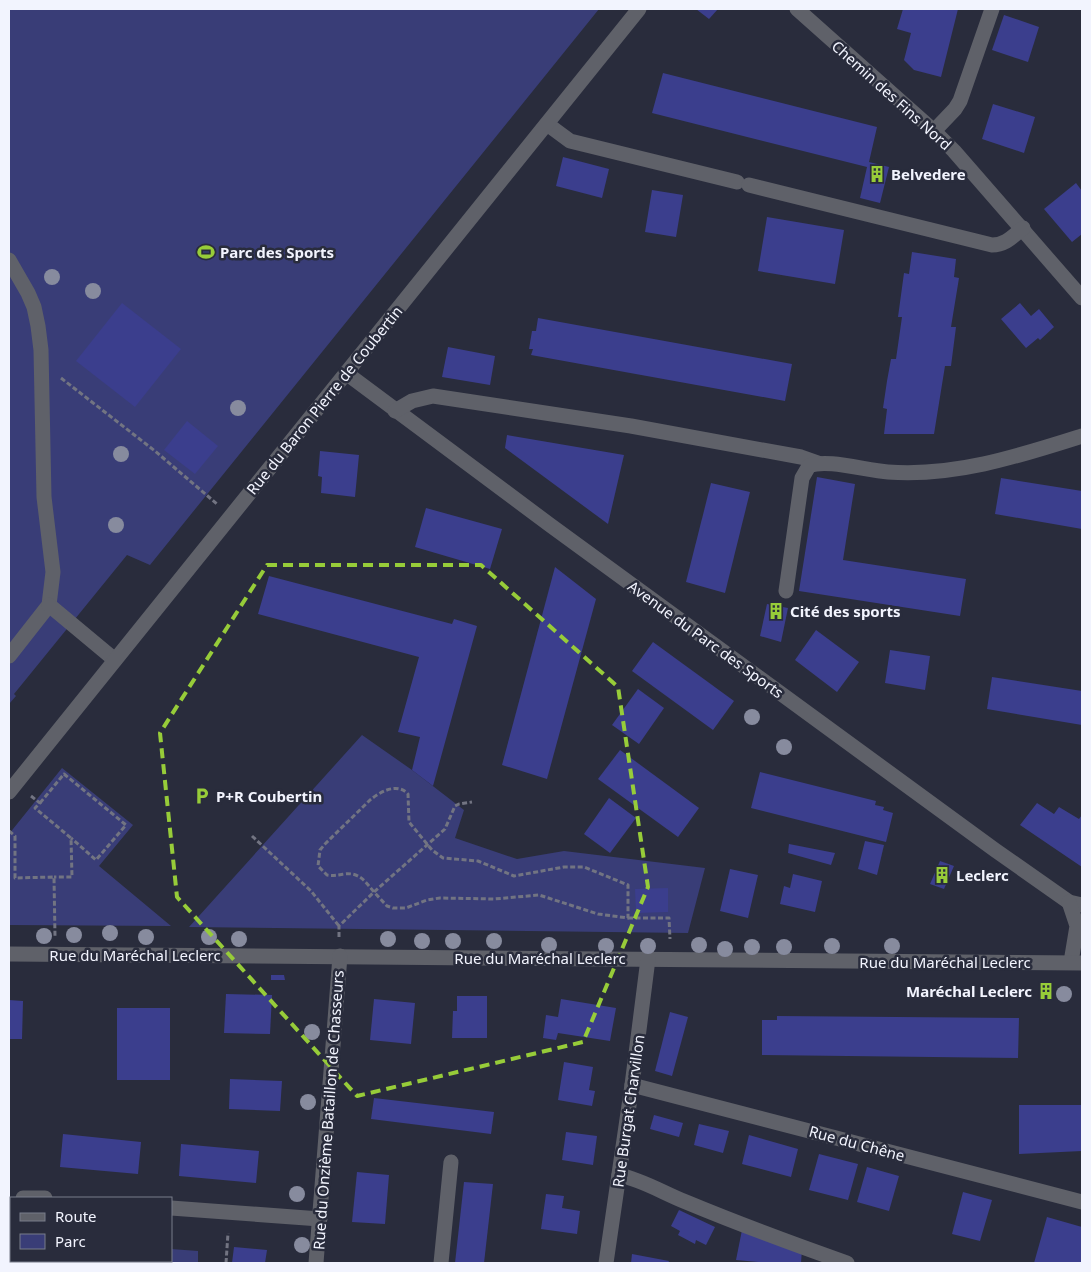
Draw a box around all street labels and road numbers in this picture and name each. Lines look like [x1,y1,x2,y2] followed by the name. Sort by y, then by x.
[828,36,956,154] street label: Chemin des Fins Nord
[242,301,406,499] street label: Rue du Baron Pierre de Coubertin
[624,576,788,702] street label: Avenue du Parc des Sports
[49,945,221,965] street label: Rue du Maréchal Leclerc
[454,948,626,968] street label: Rue du Maréchal Leclerc
[859,952,1031,972] street label: Rue du Maréchal Leclerc
[308,970,348,1250] street label: Rue du Onzième Bataillon de Chasseurs
[607,1033,649,1189] street label: Rue Burgat Charvillon
[807,1121,907,1165] street label: Rue du Chêne

